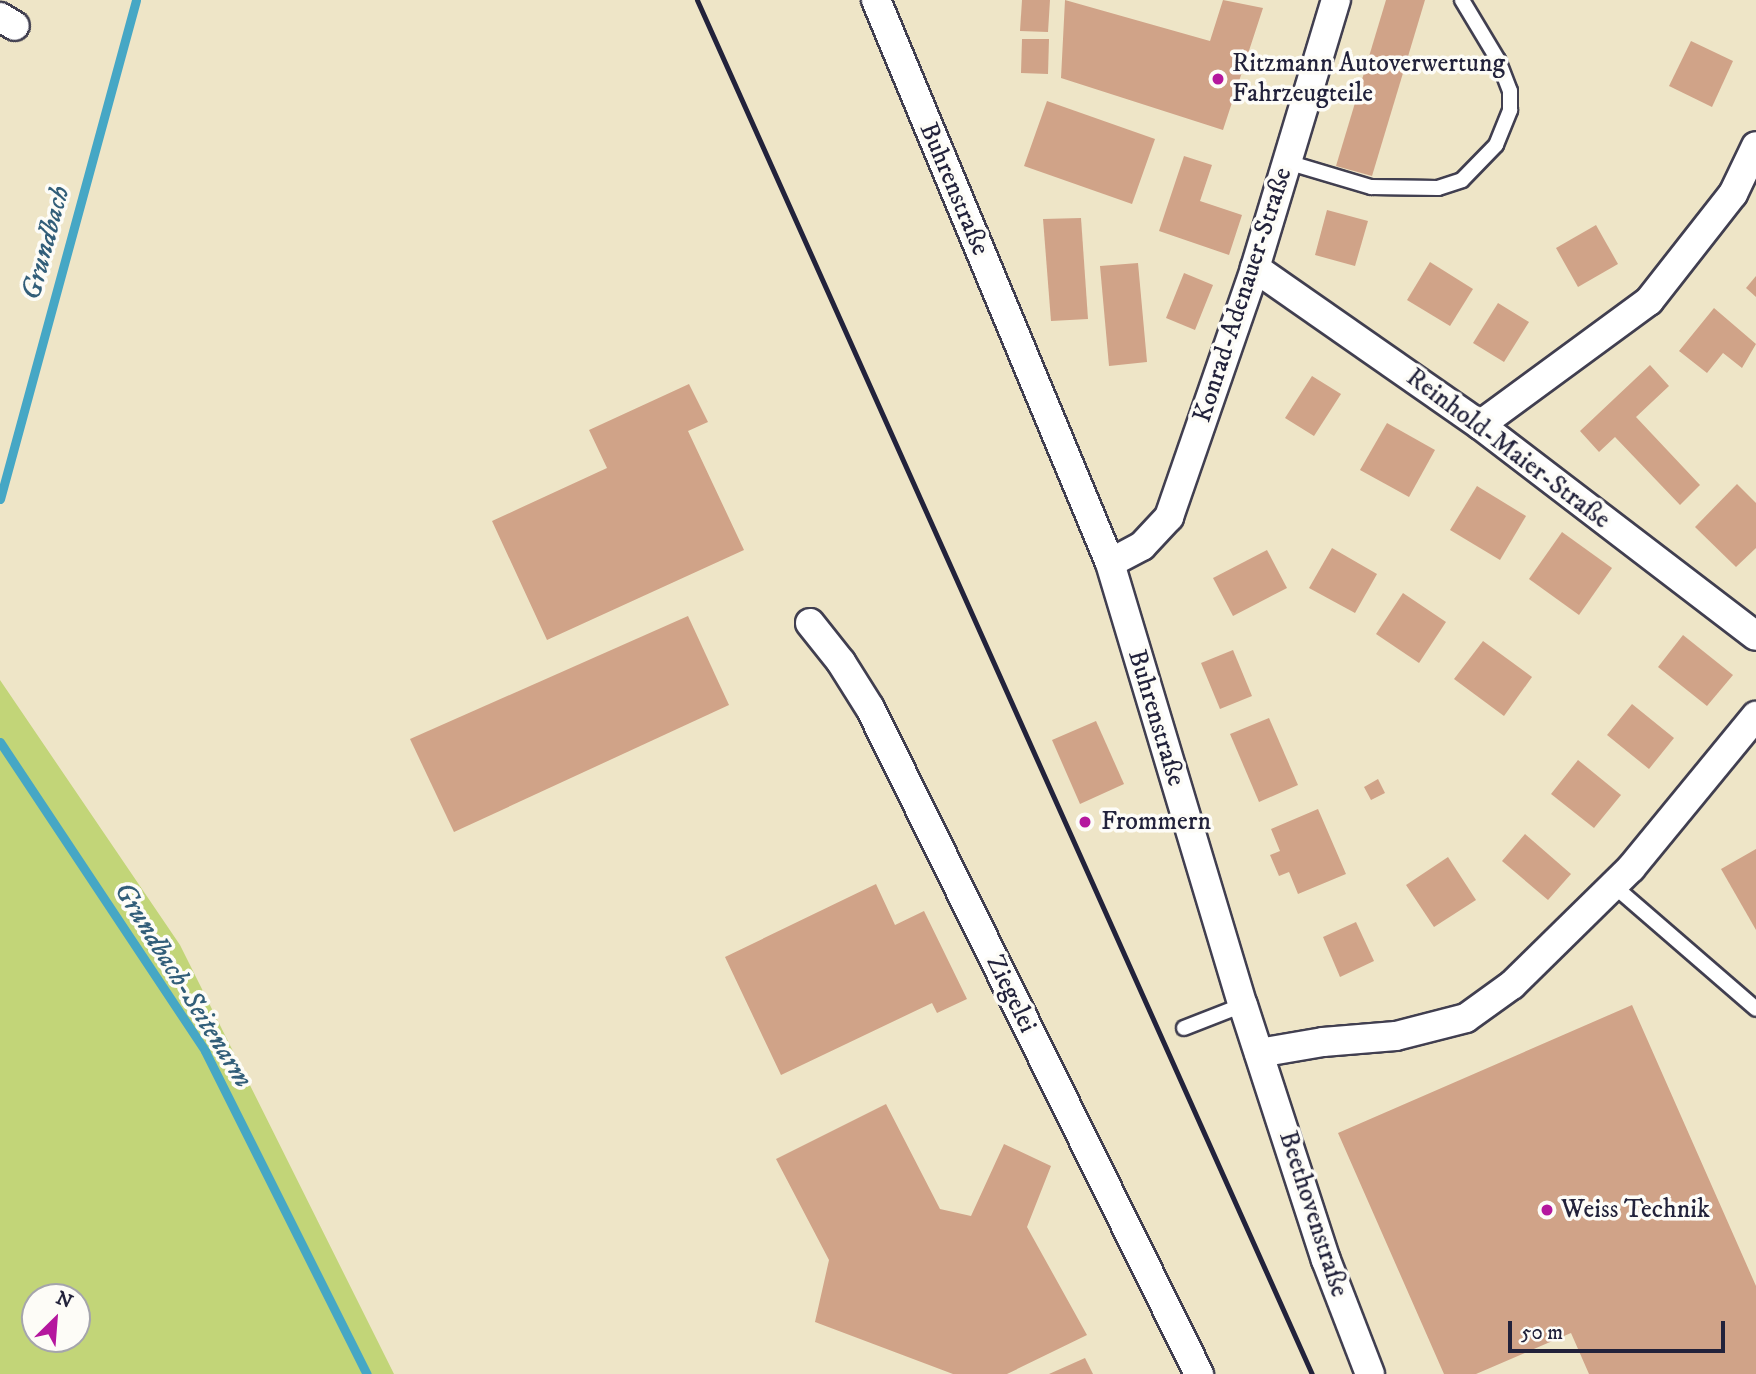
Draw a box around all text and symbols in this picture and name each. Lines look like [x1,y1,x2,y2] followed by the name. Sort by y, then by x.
[1232,48,1505,110] place label: Ritzmann Autoverwertung Fahrzeugteile
[1210,71,1226,87] marker: Ritzmann Autoverwertung Fahrzeugteile
[912,118,996,260] street label: Buhrenstraße
[1187,164,1299,426] street label: Konrad-Adenauer-Straße
[15,182,77,304] water label: Grundbach
[1400,362,1616,536] street label: Reinhold-Maier-Straße
[1120,646,1192,790] street label: Buhrenstraße
[1101,806,1211,838] place label: Frommern
[1075,812,1095,832] marker: Frommern
[106,876,260,1094] water label: Grundbach-Seitenarm
[979,950,1043,1038] street label: Ziegelei
[1272,1127,1354,1301] street label: Beethovenstraße
[1561,1194,1710,1226] place label: Weiss Technik
[1539,1202,1555,1218] marker: Weiss Technik
[21,1283,91,1353] north arrow
[52,1287,76,1314] text: N
[1511,1308,1728,1352] scale bar
[1521,1320,1563,1346] text: 50 m

